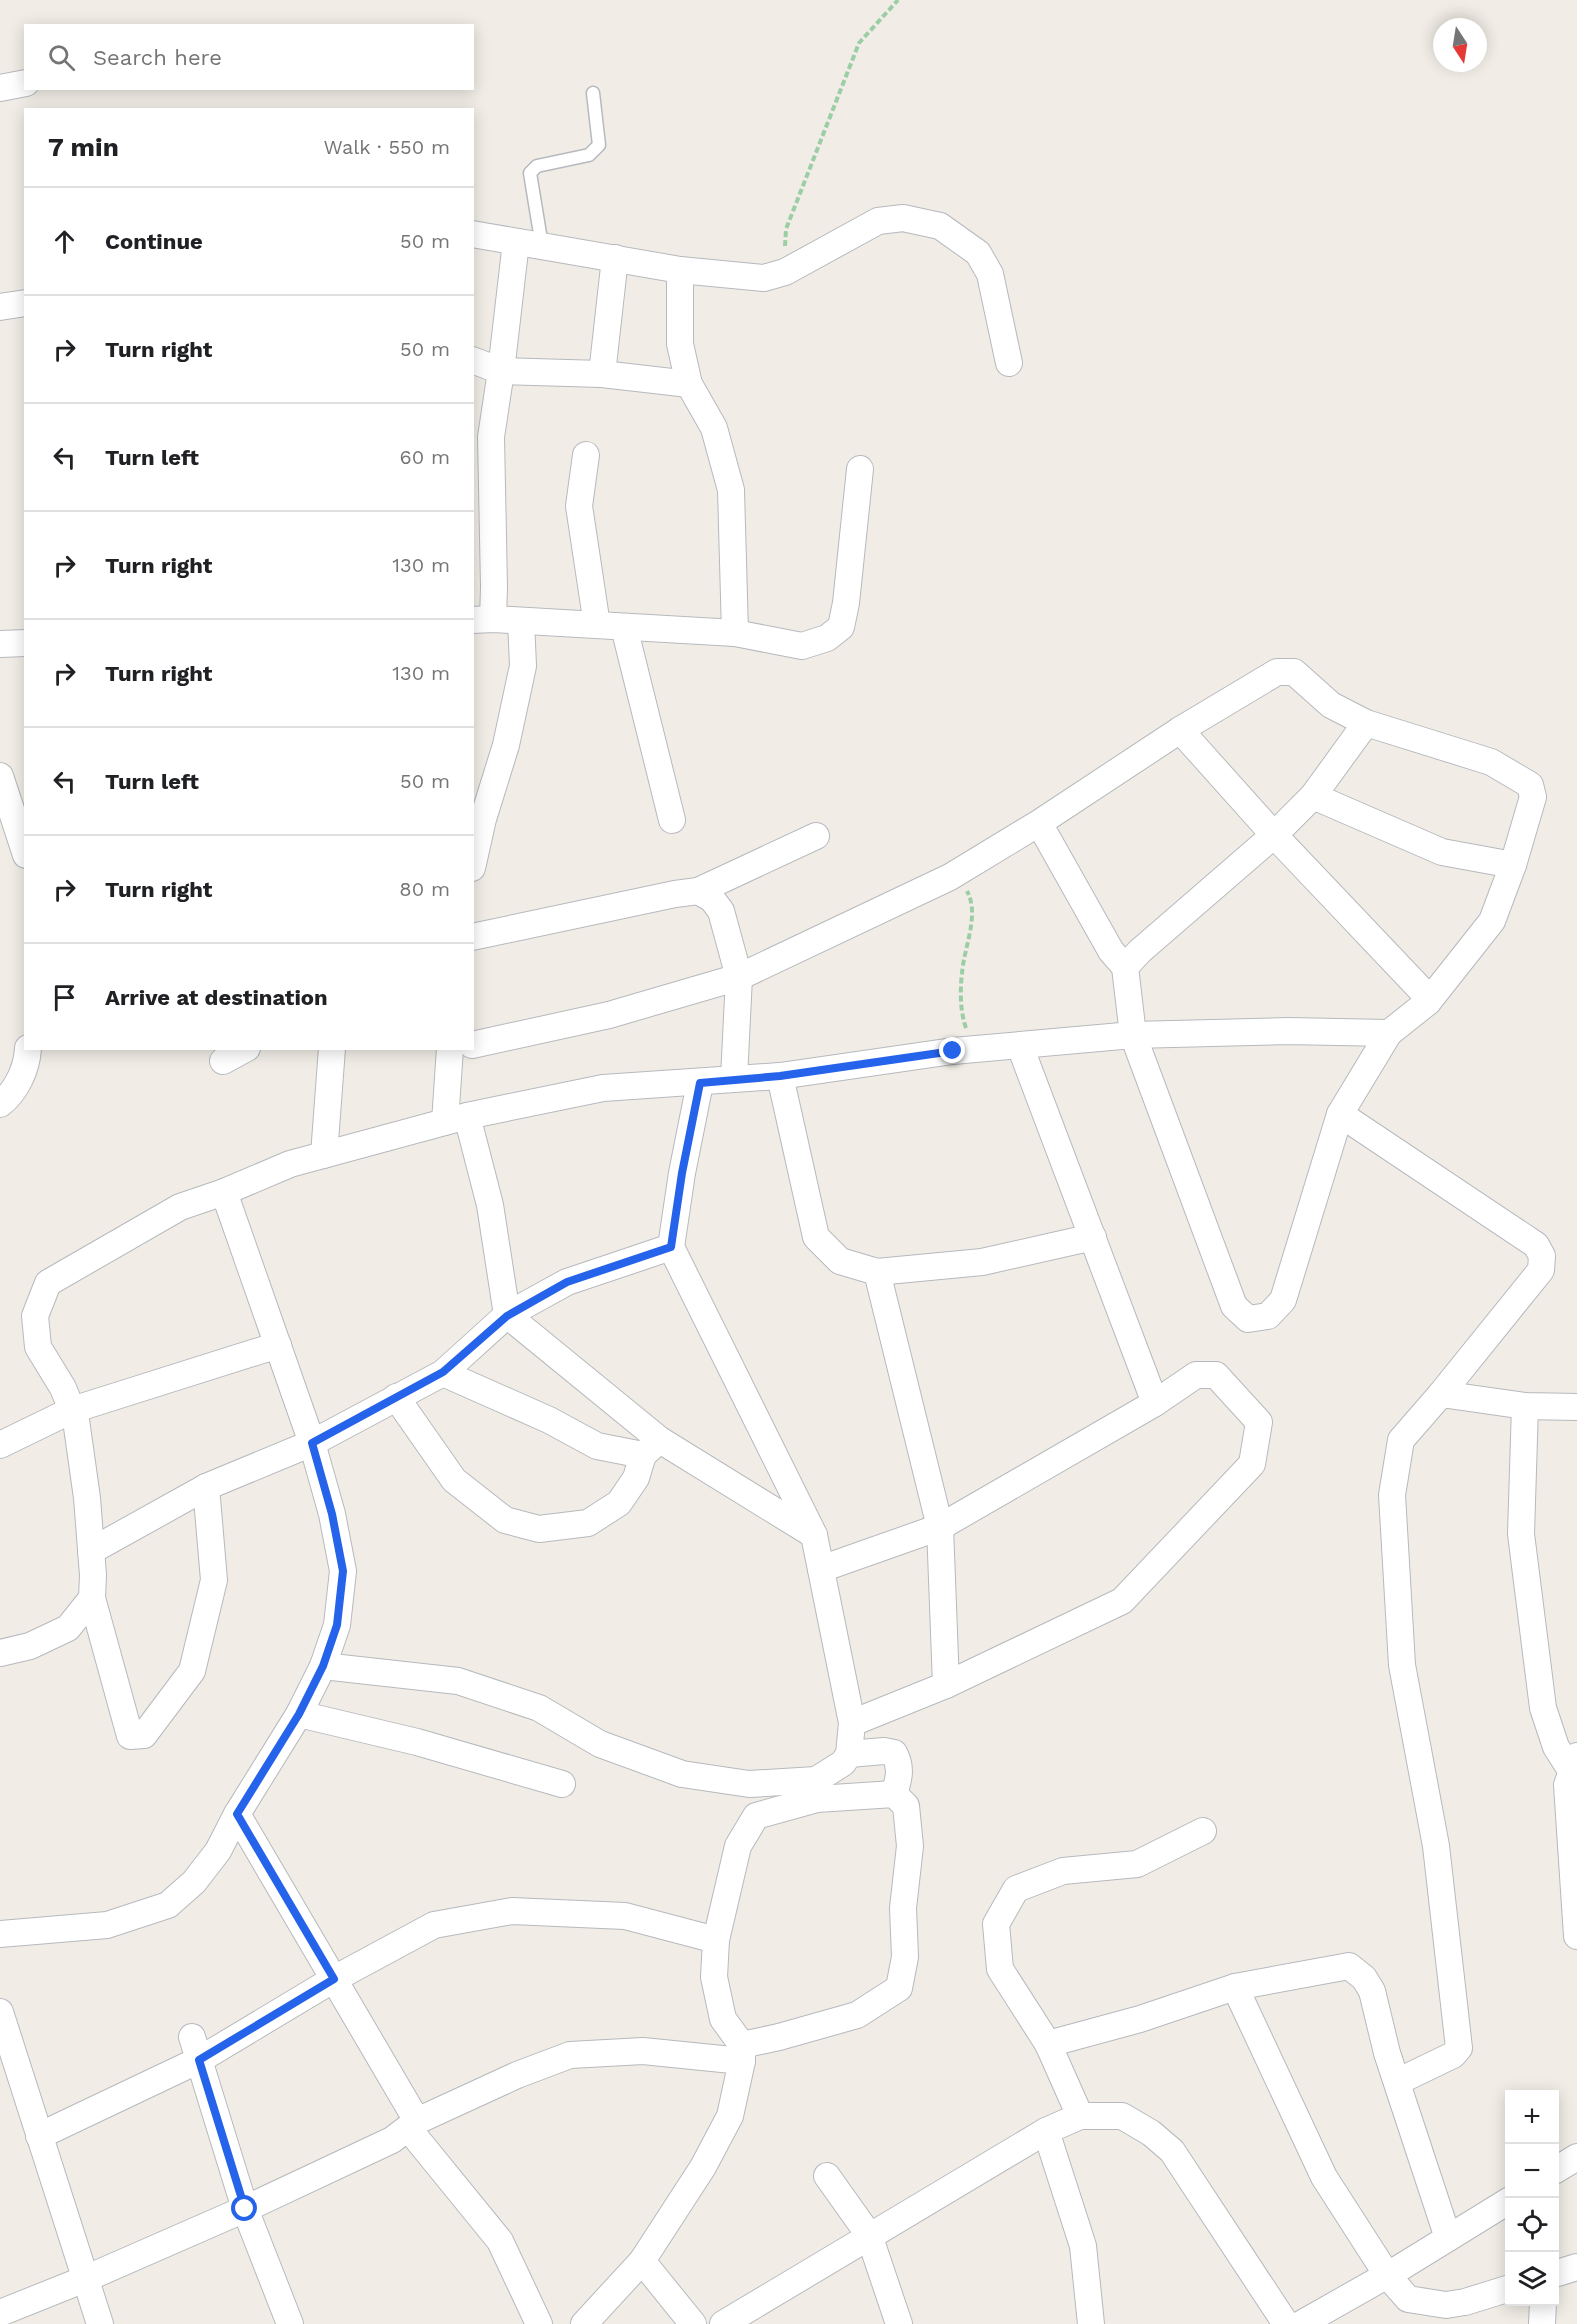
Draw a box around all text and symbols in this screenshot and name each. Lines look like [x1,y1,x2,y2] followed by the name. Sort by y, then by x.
[1433,18,1487,72] north arrow
[24,24,474,90] search box
[45,41,78,74] icon: search
[93,45,222,70] text: Search here
[48,132,119,162] text: 7 min
[323,135,450,159] text: Walk · 550 m
[48,225,81,258] icon: ahead
[105,229,203,254] text: Continue
[400,229,450,253] text: 50 m
[48,333,81,366] icon: right
[105,337,212,362] text: Turn right
[400,337,450,361] text: 50 m
[48,441,81,474] icon: left
[105,445,199,470] text: Turn left
[400,445,450,469] text: 60 m
[48,549,81,582] icon: right
[105,553,212,578] text: Turn right
[392,553,450,577] text: 130 m
[48,657,81,690] icon: right
[105,661,212,686] text: Turn right
[392,661,450,685] text: 130 m
[48,765,81,798] icon: left
[105,769,199,794] text: Turn left
[400,769,450,793] text: 50 m
[48,873,81,906] icon: right
[105,877,212,902] text: Turn right
[399,877,450,901] text: 80 m
[48,981,81,1014] icon: arrive
[105,985,328,1010] text: Arrive at destination
[939,1037,965,1063] route end
[1505,2090,1559,2306] map controls
[1505,2090,1559,2144] button: +
[1505,2144,1559,2198] button: −
[231,2195,257,2221] route start
[1505,2198,1559,2252] button: locate
[1505,2252,1559,2306] button: layers

